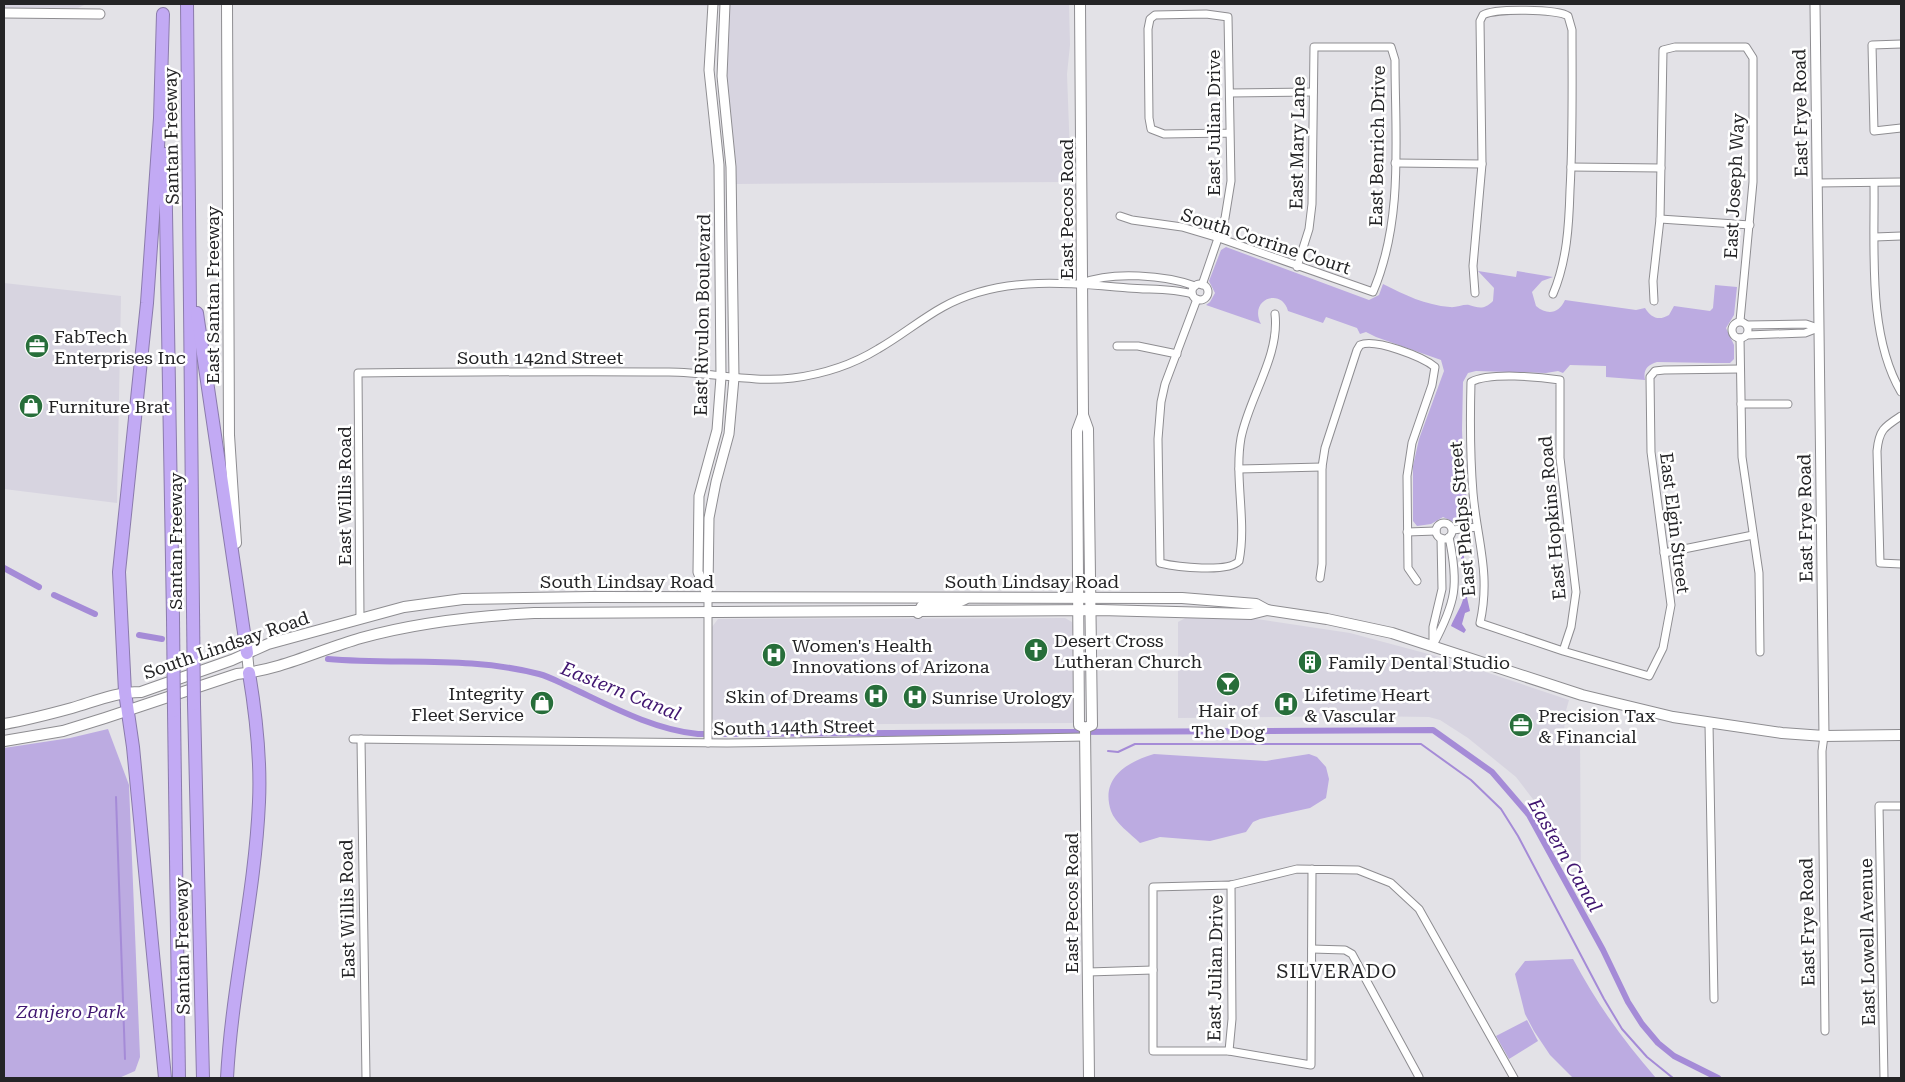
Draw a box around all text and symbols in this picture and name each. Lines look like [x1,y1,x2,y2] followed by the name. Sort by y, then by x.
[1788,48,1812,177] street label: East Frye Road
[1203,50,1224,196] street label: East Julian Drive
[1365,65,1389,227] street label: East Benrich Drive
[159,67,183,205] street label: Santan Freeway
[1285,76,1309,210] street label: East Mary Lane
[1720,112,1748,259] street label: East Joseph Way
[1056,138,1077,279] street label: East Pecos Road
[1179,204,1354,278] street label: South Corrine Court
[202,205,223,384] street label: East Santan Freeway
[690,213,714,416] street label: East Rivulon Boulevard
[54,326,186,368] place label: FabTech Enterprises Inc
[24,333,50,359] office icon: FabTech Enterprises Inc
[457,347,623,368] street label: South 142nd Street
[18,393,44,419] shop icon: Furniture Brat
[48,396,170,417] place label: Furniture Brat
[334,426,355,566] street label: East Willis Road
[1534,434,1570,601] street label: East Hopkins Road
[1445,440,1479,598] street label: East Phelps Street
[1656,451,1694,595] street label: East Elgin Street
[1793,453,1817,582] street label: East Frye Road
[165,472,186,610] street label: Santan Freeway
[540,571,714,592] street label: South Lindsay Road
[945,571,1119,592] street label: South Lindsay Road
[140,607,312,683] street label: South Lindsay Road
[1054,630,1203,672] place label: Desert Cross Lutheran Church
[792,635,990,677] place label: Women's Health Innovations of Arizona
[1023,637,1049,663] church icon: Desert Cross Lutheran Church
[761,642,787,668] hospital icon: Women's Health Innovations of Arizona
[1297,649,1323,675] building icon: Family Dental Studio
[1328,652,1510,673] place label: Family Dental Studio
[557,656,685,726] water label: Eastern Canal
[1215,671,1241,697] bar icon: Hair of The Dog
[411,683,524,725] place label: Integrity Fleet Service
[863,683,889,709] hospital icon: Skin of Dreams
[902,684,928,710] hospital icon: Sunrise Urology
[1304,684,1430,726] place label: Lifetime Heart & Vascular
[725,686,858,707] place label: Skin of Dreams
[932,687,1072,708] place label: Sunrise Urology
[529,690,555,716] shop icon: Integrity Fleet Service
[1273,691,1299,717] hospital icon: Lifetime Heart & Vascular
[1191,700,1265,742] place label: Hair of The Dog
[1538,705,1656,747] place label: Precision Tax & Financial
[1508,712,1534,738] office icon: Precision Tax & Financial
[713,715,875,739] street label: South 144th Street
[1523,793,1607,916] water label: Eastern Canal
[1061,832,1082,973] street label: East Pecos Road
[335,839,359,979] street label: East Willis Road
[1795,857,1819,986] street label: East Frye Road
[1855,858,1879,1026] street label: East Lowell Avenue
[170,877,194,1015] street label: Santan Freeway
[1203,894,1227,1041] street label: East Julian Drive
[1277,960,1397,983] district label: SILVERADO
[16,1001,126,1022] park label: Zanjero Park

